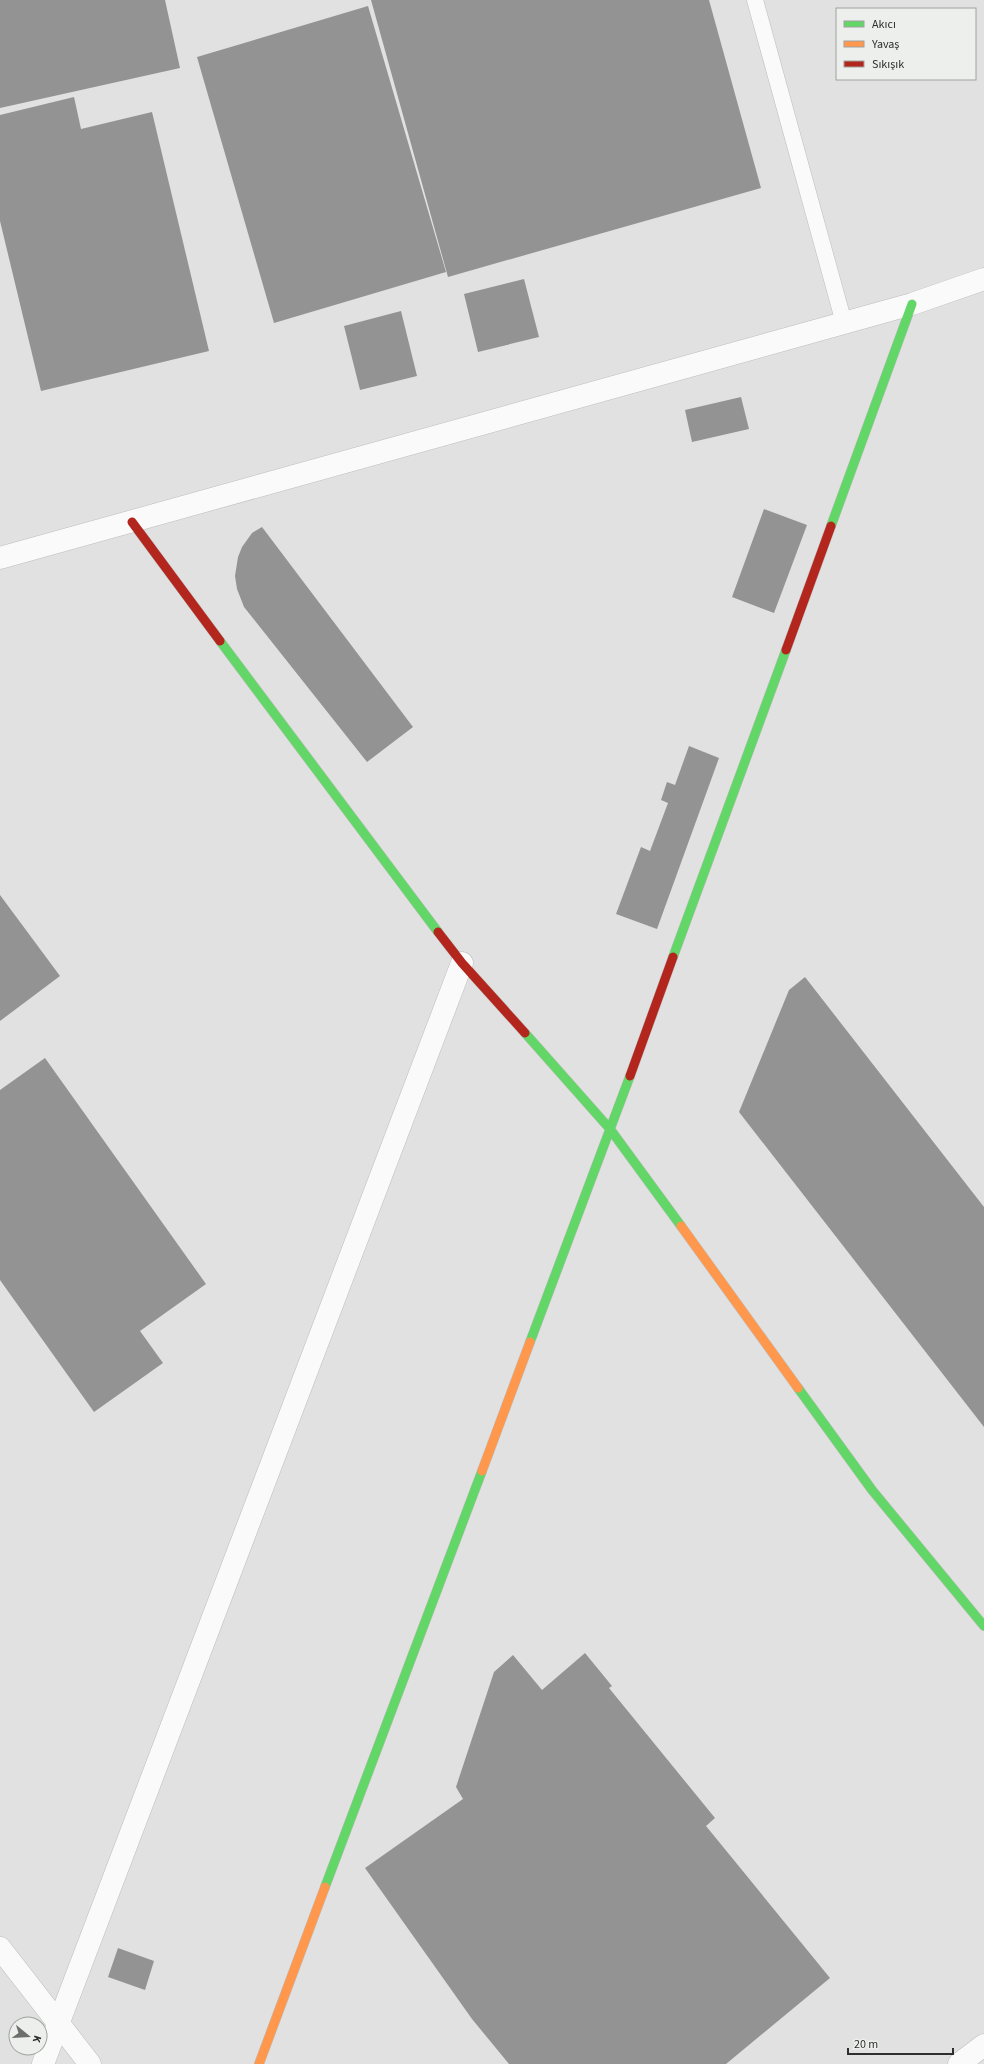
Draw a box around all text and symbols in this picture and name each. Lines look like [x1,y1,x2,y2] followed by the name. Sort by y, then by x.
[836,8,976,80] legend
[872,16,896,33] text: Akıcı
[871,36,899,53] text: Yavaş
[872,56,904,73] text: Sıkışık
[8,2016,48,2056] north arrow
[848,2030,953,2056] scale bar
[29,2033,45,2045] text: K
[854,2036,878,2053] text: 20 m

